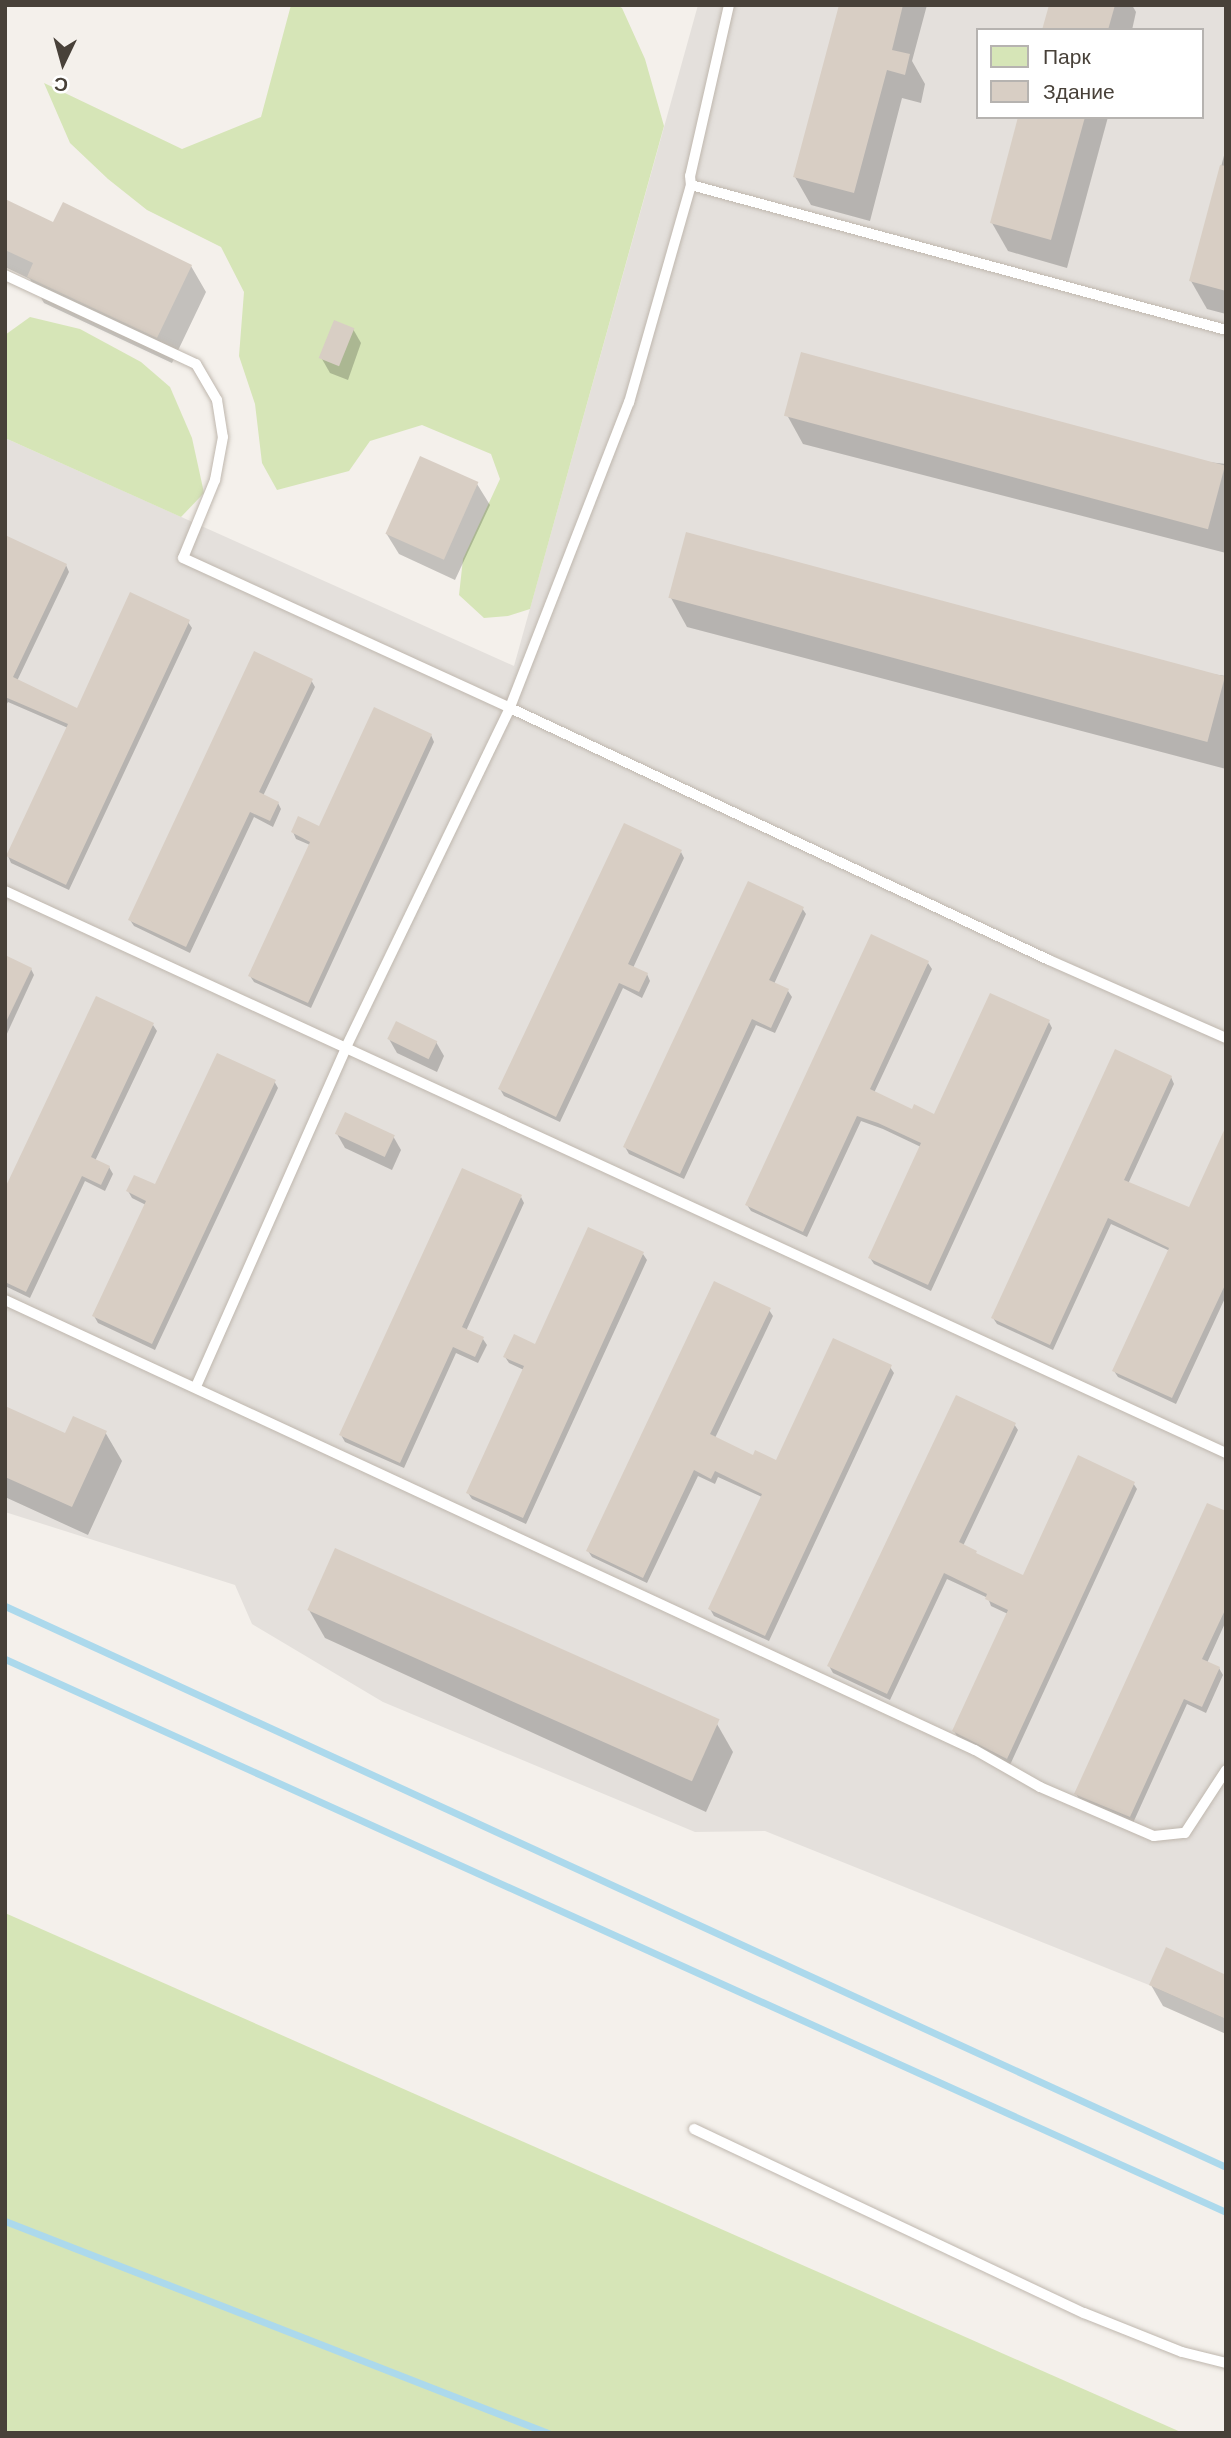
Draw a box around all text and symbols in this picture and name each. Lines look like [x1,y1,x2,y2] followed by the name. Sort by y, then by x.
[28,28,98,98] north arrow
[976,28,1203,119] legend
[1043,45,1091,68] text: Парк
[53,73,69,95] text: С
[1043,80,1115,103] text: Здание

